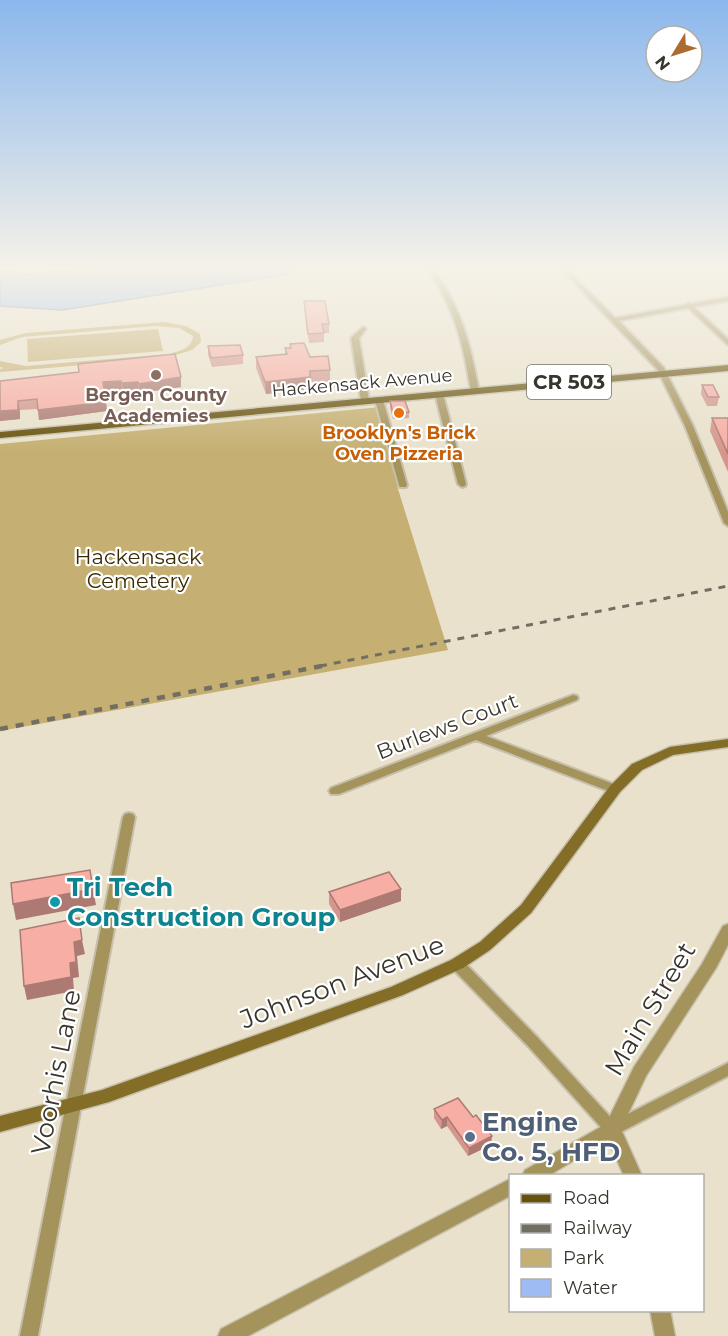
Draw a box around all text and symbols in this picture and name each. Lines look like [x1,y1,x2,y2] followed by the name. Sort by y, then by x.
[644,24,704,84] north arrow
[651,52,674,74] text: N
[271,364,453,402] street label: Hackensack Avenue
[527,365,611,399] road number: CR 503
[149,368,163,382] marker: Bergen County Academies
[85,384,227,427] place label: Bergen County Academies
[392,406,406,420] marker: Brooklyn's Brick Oven Pizzeria
[322,422,476,465] place label: Brooklyn's Brick Oven Pizzeria
[75,544,202,593] park label: Hackensack Cemetery
[373,688,521,764] street label: Burlews Court
[67,871,336,933] place label: Tri Tech Construction Group
[48,895,62,909] marker: Tri Tech Construction Group
[235,928,449,1036] street label: Johnson Avenue
[598,936,702,1082] street label: Main Street
[24,987,88,1157] street label: Voorhis Lane
[482,1106,620,1168] place label: Engine Co. 5, HFD
[463,1130,477,1144] marker: Engine Co. 5, HFD
[509,1174,704,1312] legend
[563,1187,610,1209] text: Road
[563,1217,632,1239] text: Railway
[563,1247,604,1269] text: Park
[563,1277,618,1299] text: Water

